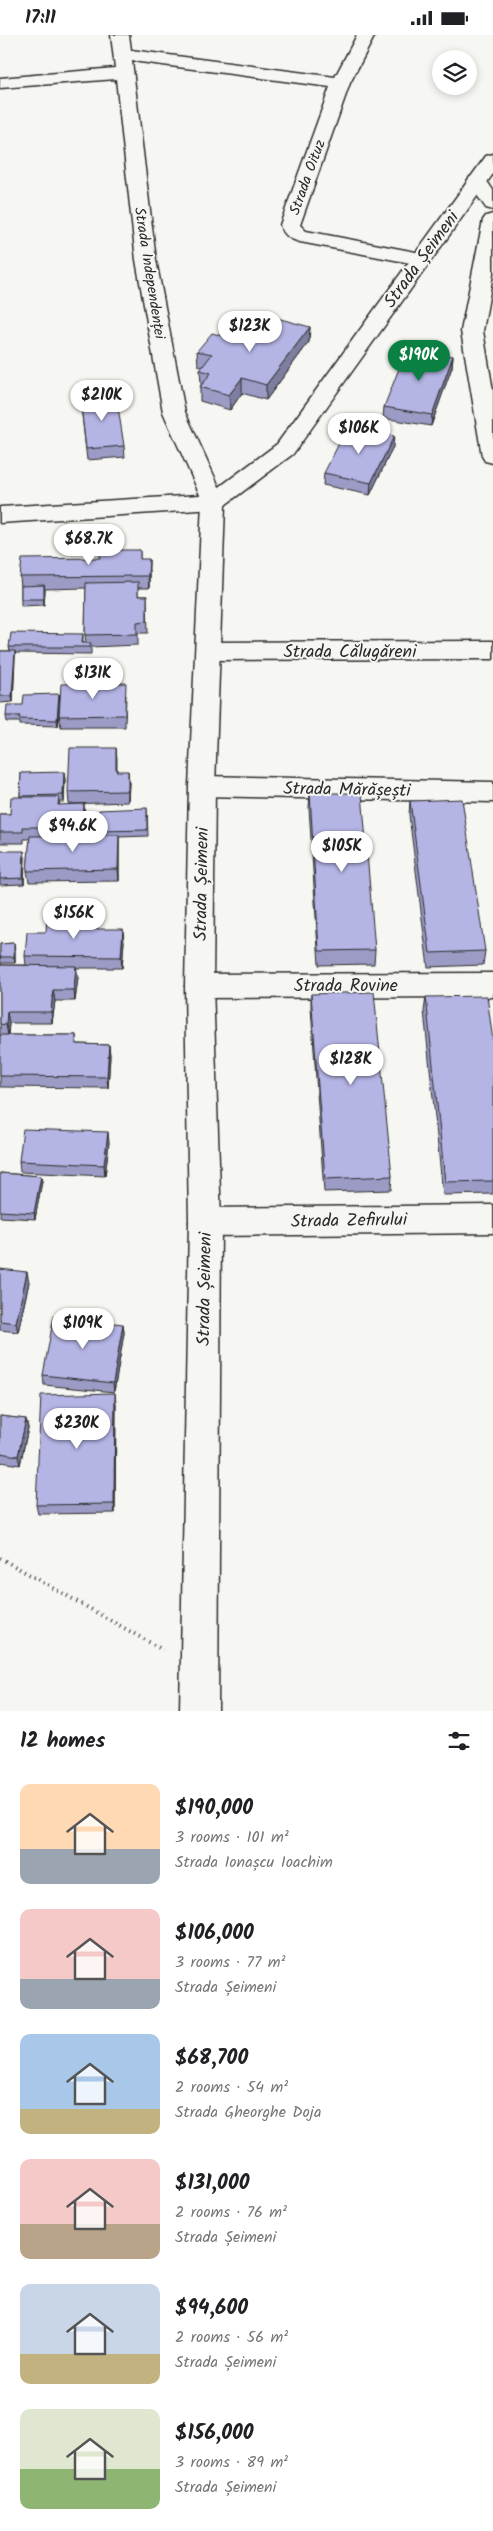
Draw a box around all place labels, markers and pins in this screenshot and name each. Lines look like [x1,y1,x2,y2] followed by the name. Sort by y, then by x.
[215,311,285,353] pin: $123K
[384,339,454,382] pin: $190K
[67,379,137,422] pin: $210K
[324,413,394,455] pin: $106K
[48,523,130,566] pin: $68.7K
[58,657,128,700] pin: $131K
[32,811,114,853] pin: $94.6K
[307,831,377,873] pin: $105K
[39,897,109,940] pin: $156K
[316,1043,386,1086] pin: $128K
[48,1307,118,1350] pin: $109K
[42,1407,112,1450] pin: $230K

